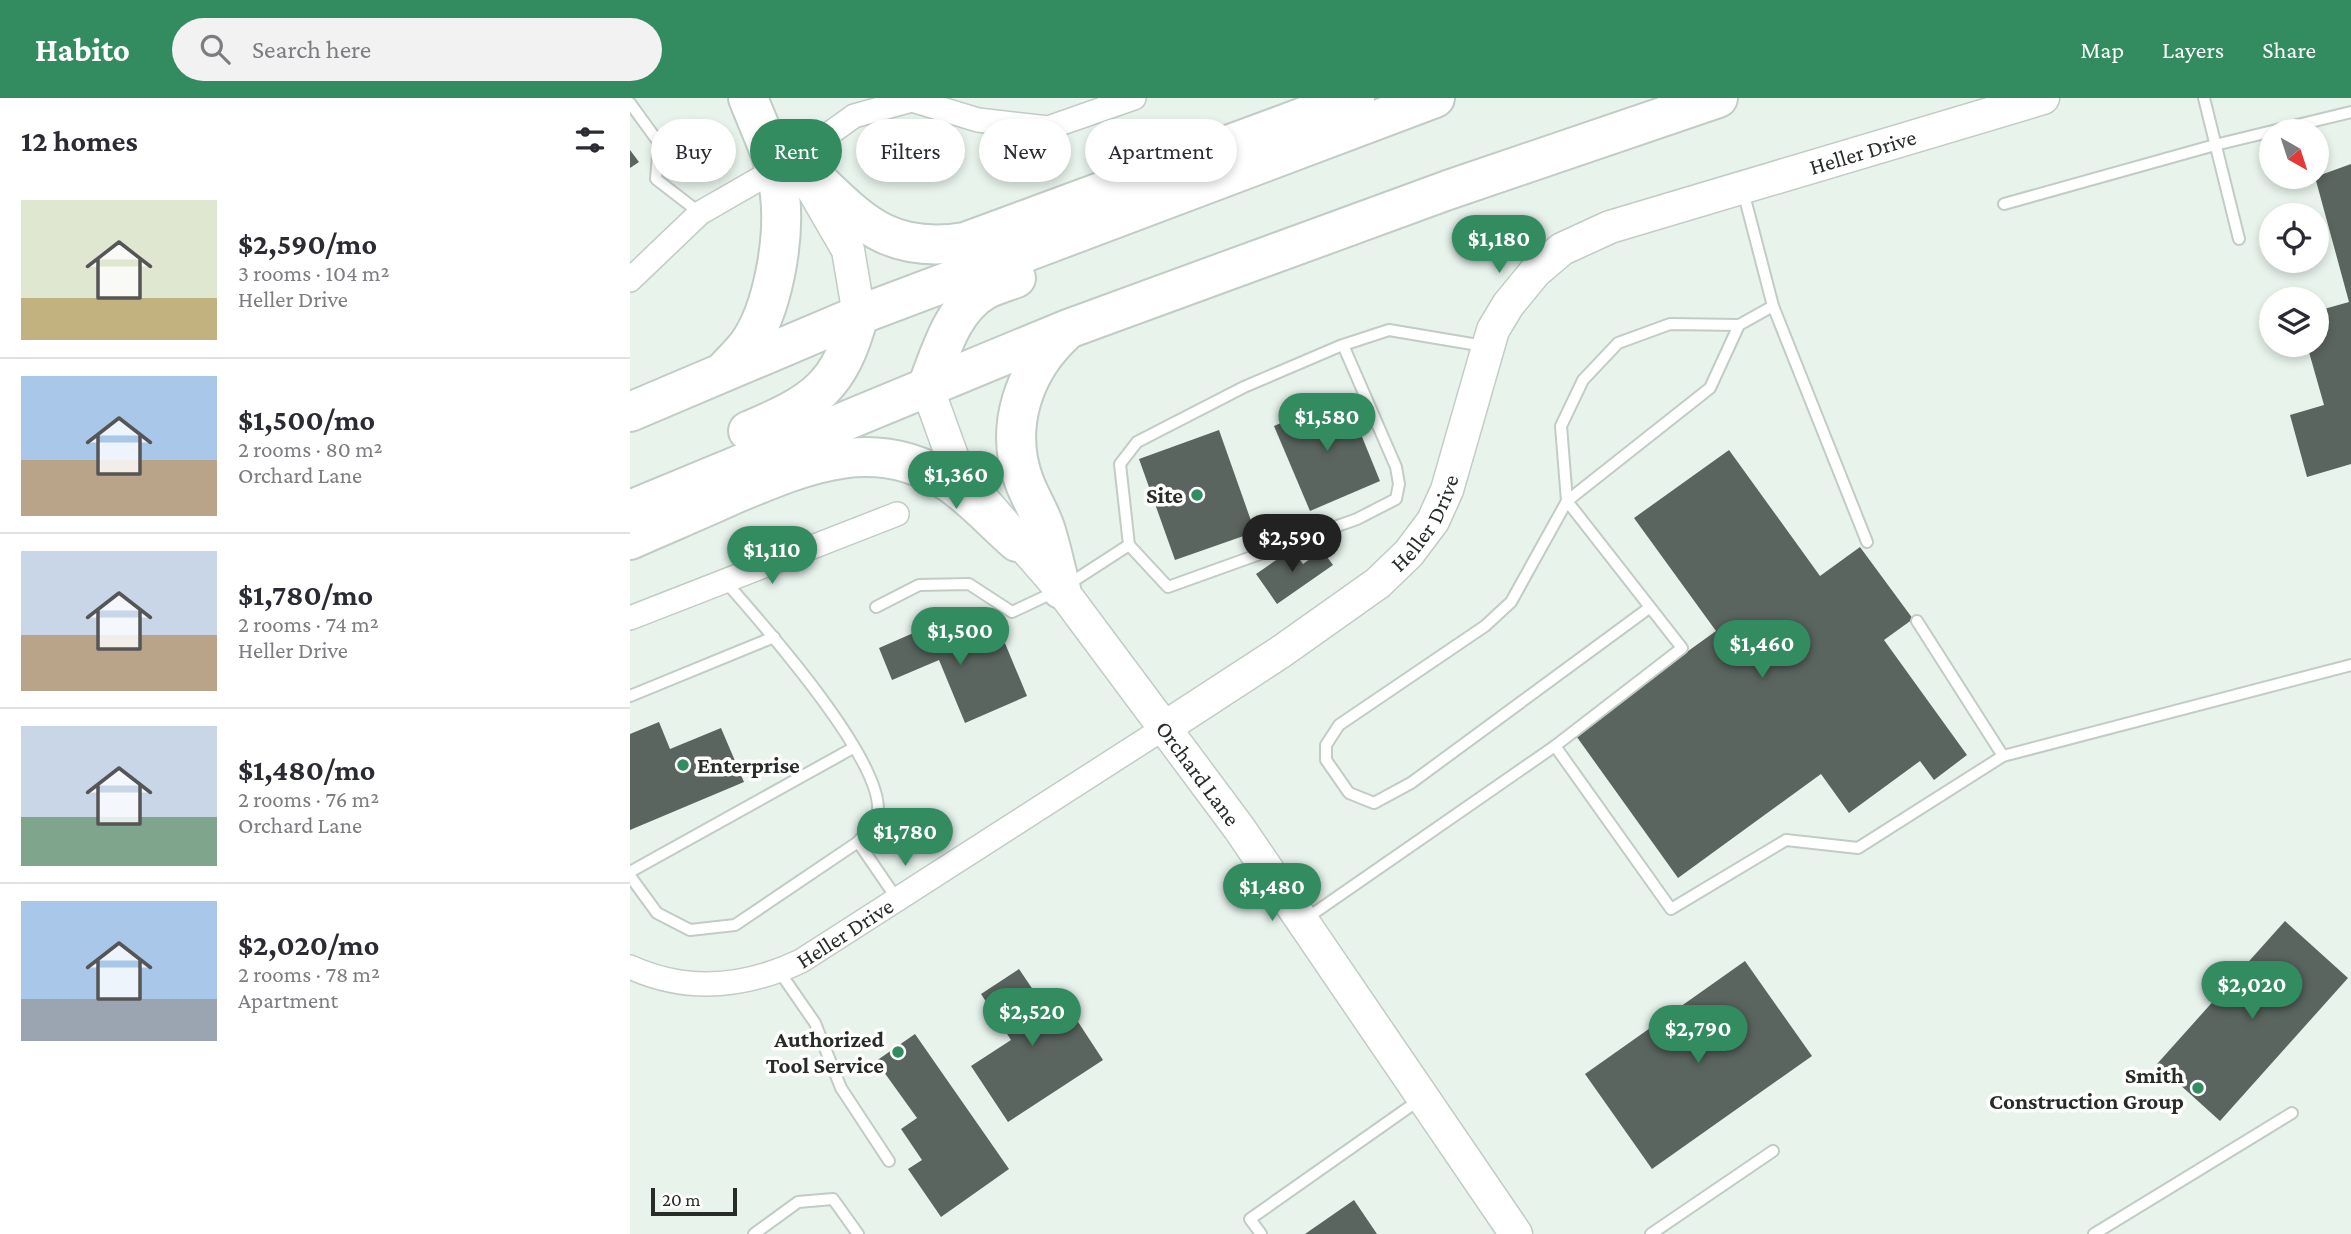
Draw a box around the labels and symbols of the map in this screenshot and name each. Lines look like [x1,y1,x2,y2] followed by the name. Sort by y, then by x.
[2259,119,2329,189] north arrow
[1806,124,1919,180] street label: Heller Drive
[1442,216,1556,275] pin: $1,180
[1270,394,1384,453] pin: $1,580
[899,452,1013,511] pin: $1,360
[1385,472,1464,577] street label: Heller Drive
[1146,482,1183,508] place label: Site
[1189,487,1205,503] marker: Site
[1235,514,1349,574] pin: $2,590
[715,526,829,586] pin: $1,110
[903,608,1017,667] pin: $1,500
[1705,620,1819,680] pin: $1,460
[1151,716,1246,831] street label: Orchard Lane
[697,752,800,778] place label: Enterprise
[675,757,691,773] marker: Enterprise
[848,808,962,868] pin: $1,780
[1215,864,1329,923] pin: $1,480
[791,892,898,974] street label: Heller Drive
[2195,962,2309,1021] pin: $2,020
[975,988,1089,1048] pin: $2,520
[1641,1006,1755,1065] pin: $2,790
[766,1026,884,1078] place label: Authorized Tool Service
[890,1044,906,1060] marker: Authorized Tool Service
[1989,1062,2184,1114] place label: Smith Construction Group
[2190,1080,2206,1096] marker: Smith Construction Group
[651,1185,737,1217] scale bar

